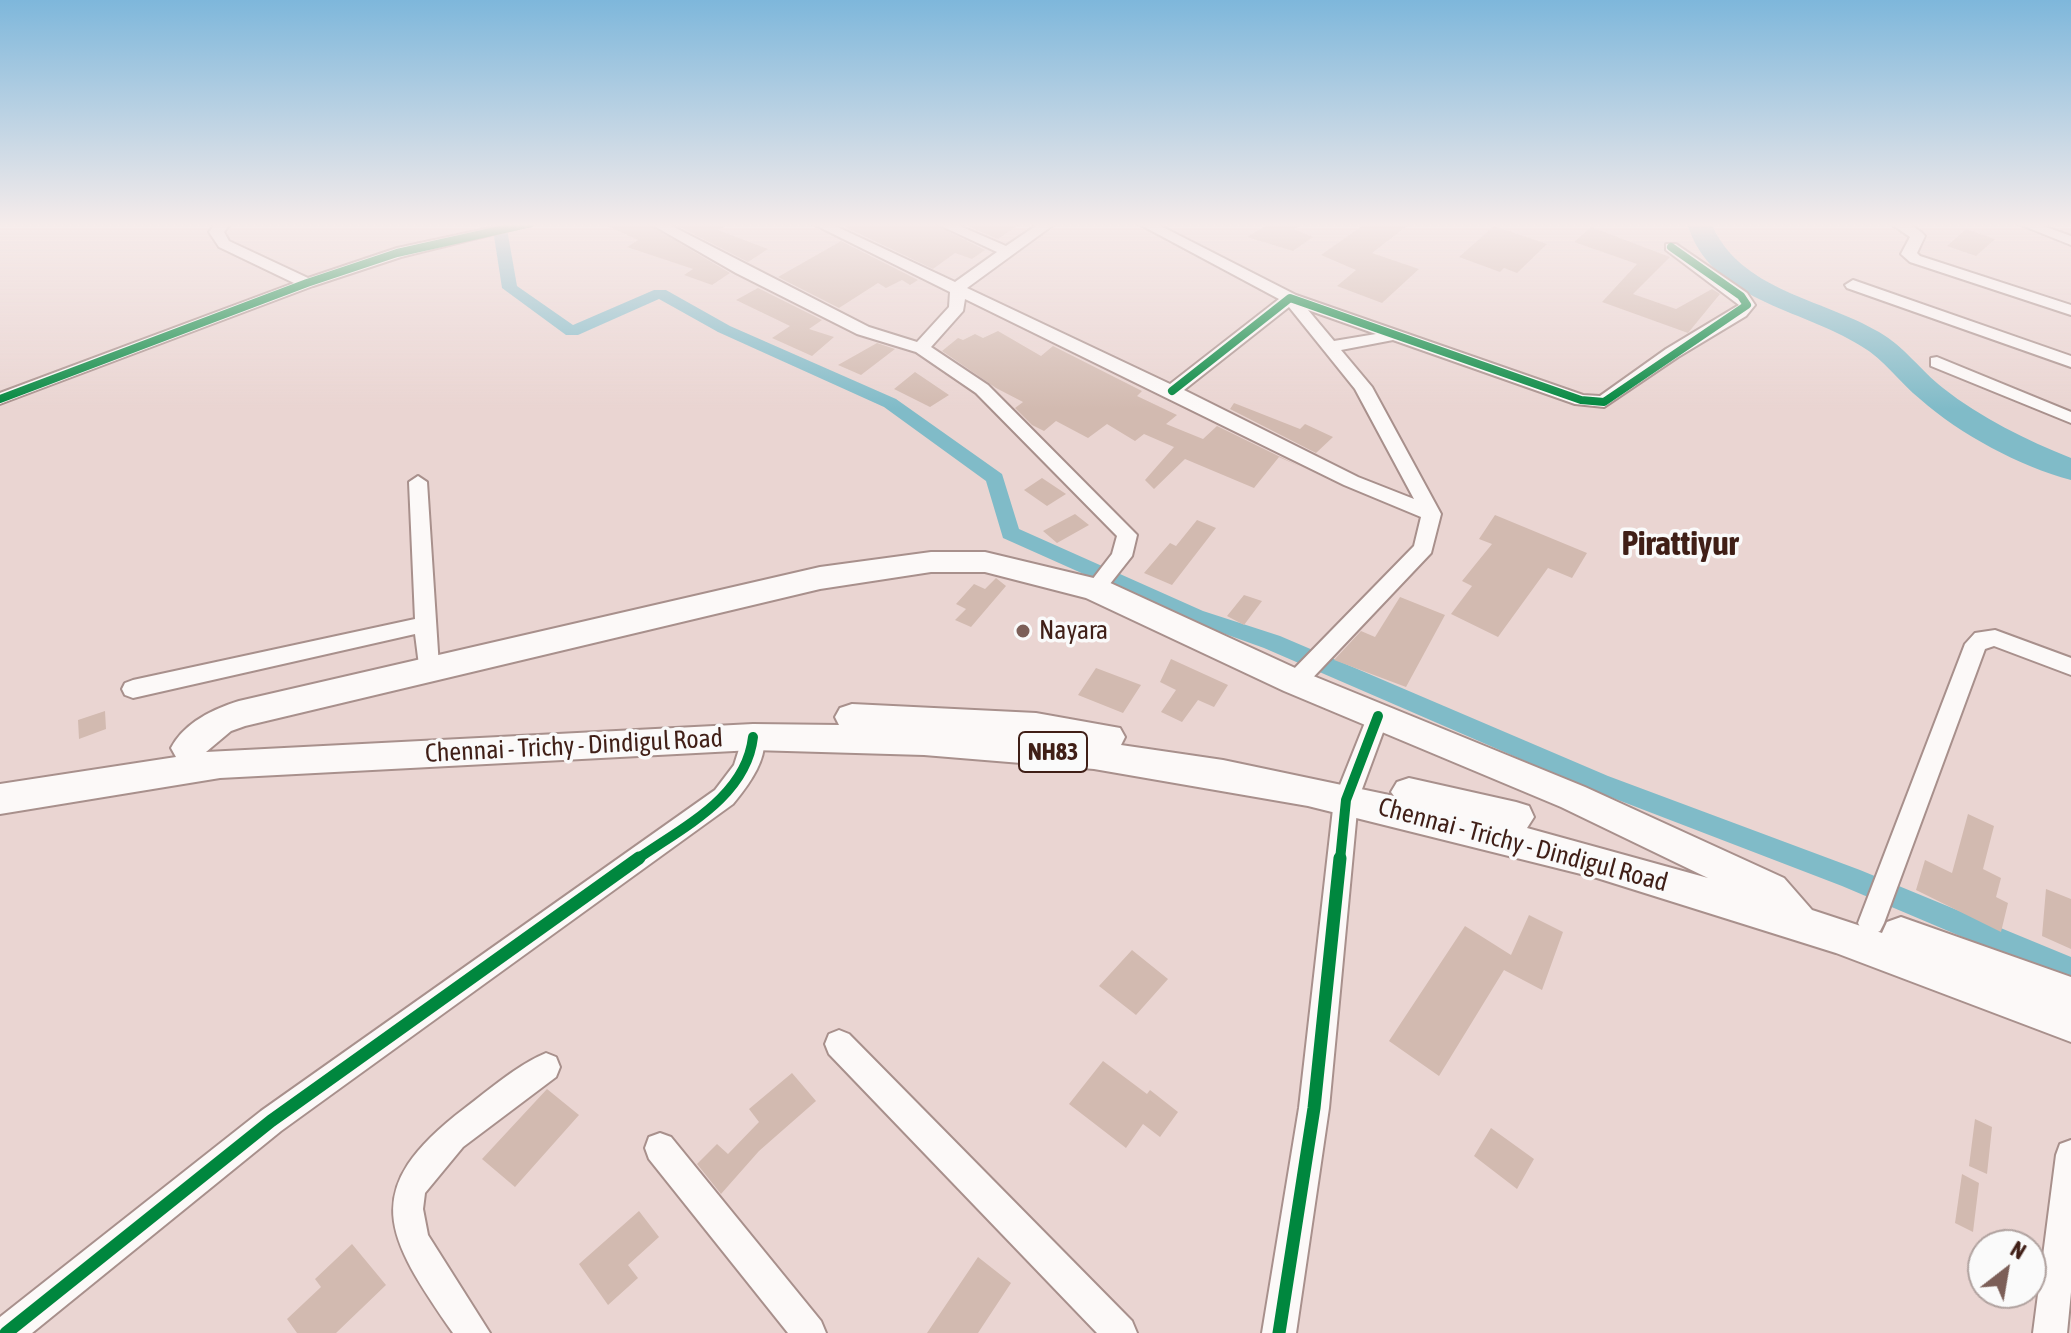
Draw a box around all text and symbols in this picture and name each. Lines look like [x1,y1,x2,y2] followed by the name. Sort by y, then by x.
[1621,524,1739,564] district label: Pirattiyur
[1039,615,1108,647] place label: Nayara
[1014,622,1032,640] marker: Nayara
[424,723,724,769] street label: Chennai - Trichy - Dindigul Road
[1019,732,1087,772] road number: NH83
[1375,791,1671,899] street label: Chennai - Trichy - Dindigul Road
[1967,1229,2047,1309] north arrow
[2006,1236,2031,1265] text: N

